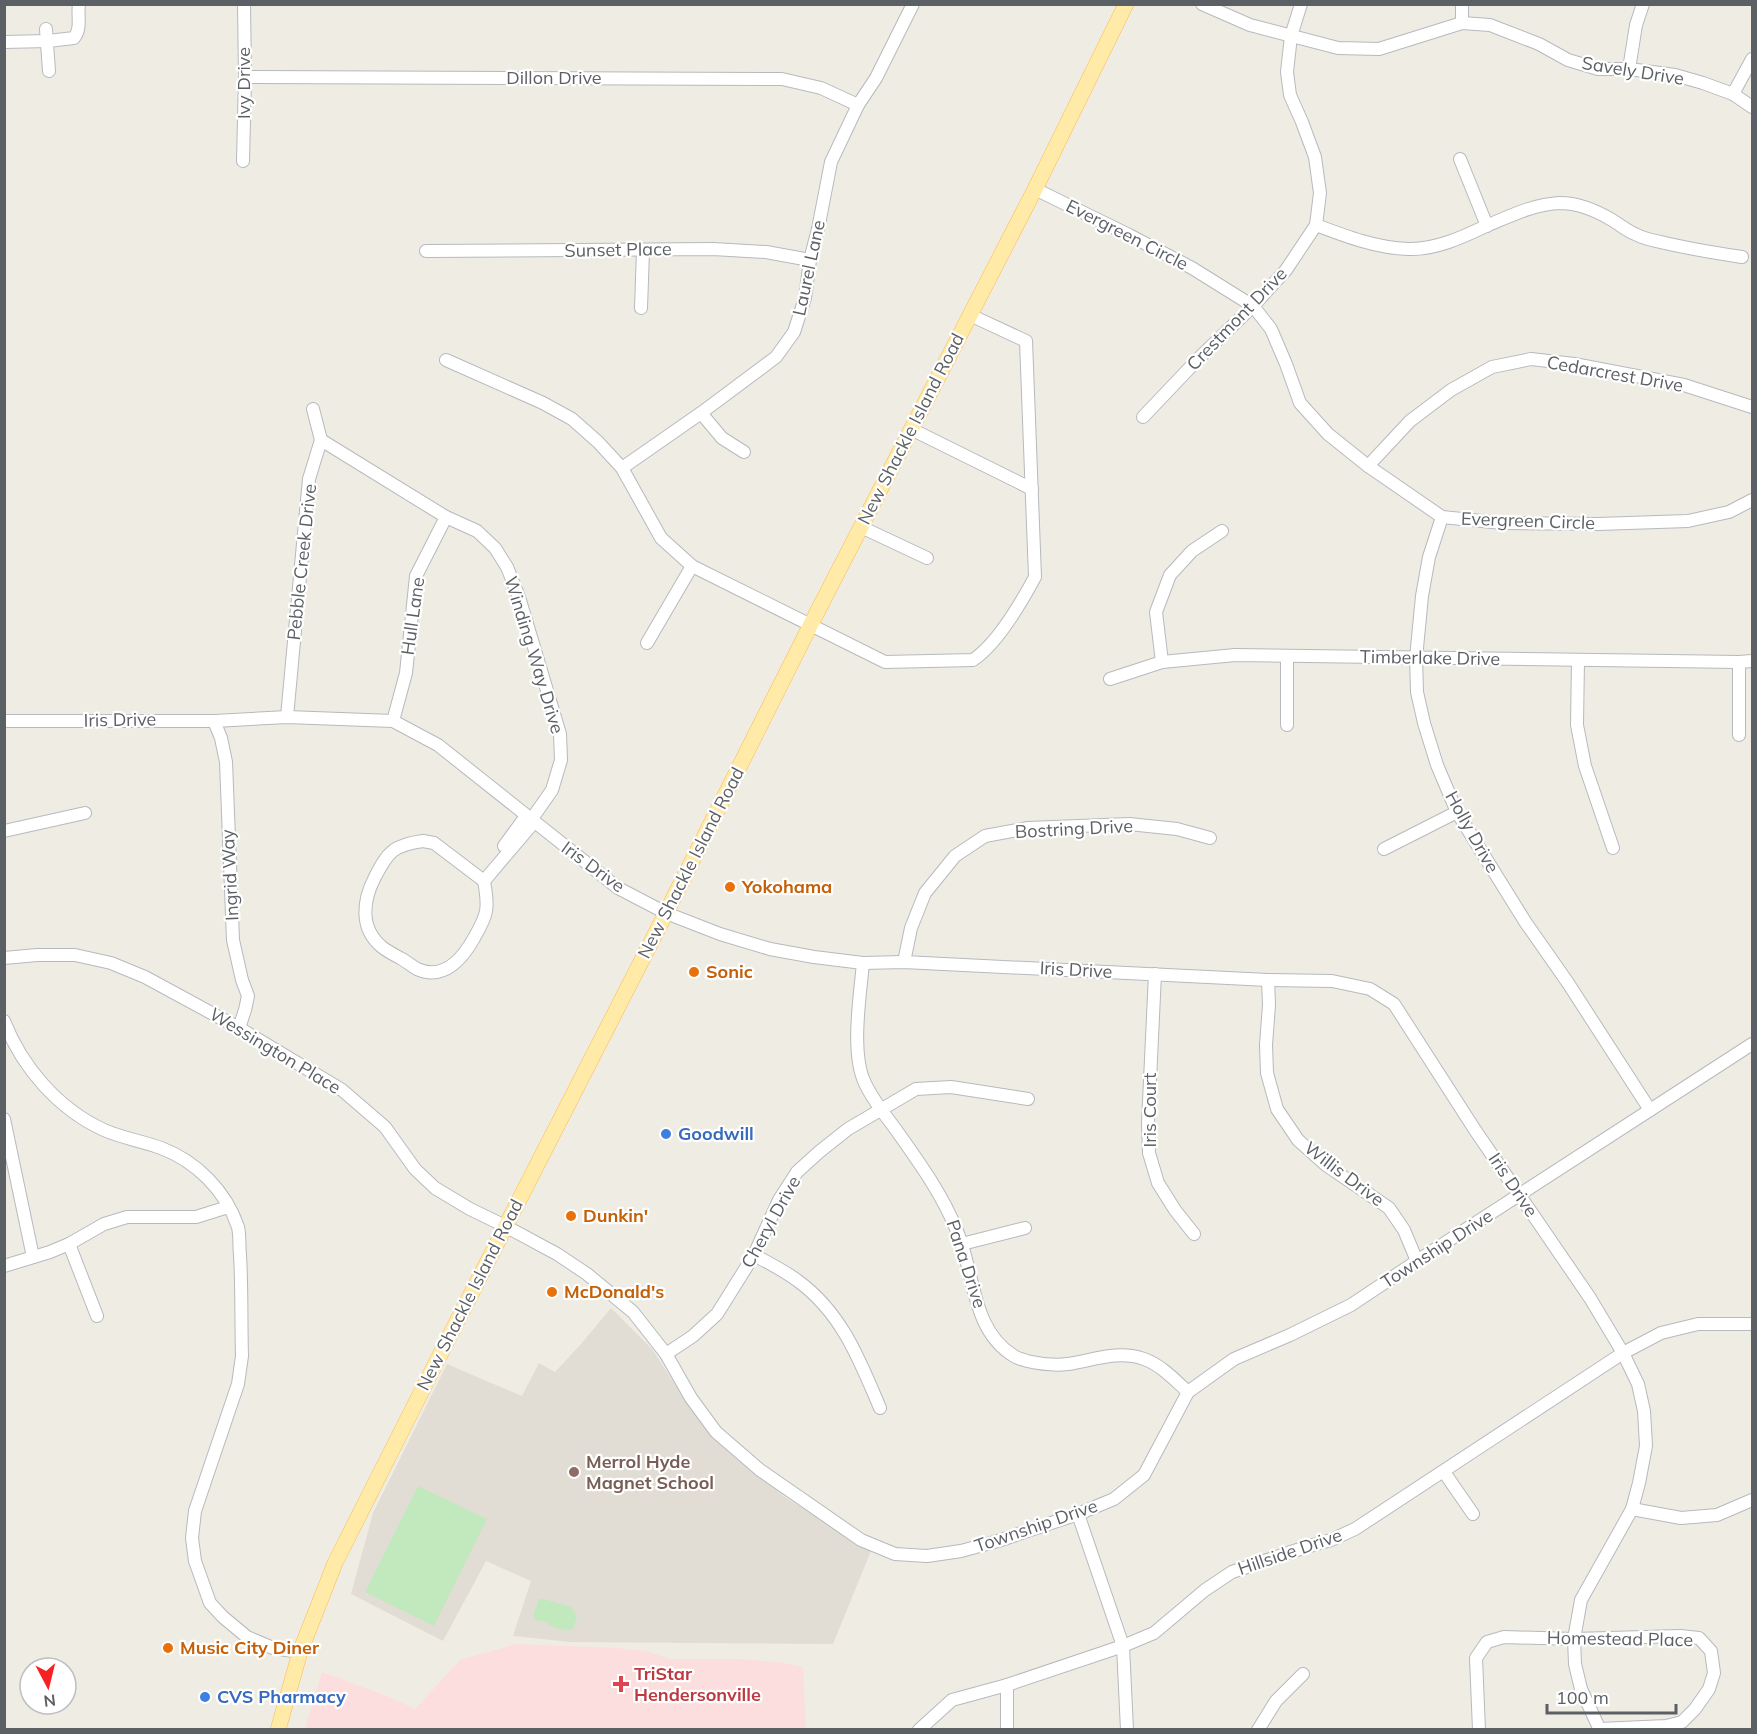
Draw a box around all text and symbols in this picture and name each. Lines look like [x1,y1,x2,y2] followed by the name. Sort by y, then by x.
[232,47,255,119] street label: Ivy Drive
[1580,51,1686,90] street label: Savely Drive
[506,66,602,89] street label: Dillon Drive
[1062,194,1192,275] street label: Evergreen Circle
[787,218,830,318] street label: Laurel Lane
[564,237,672,262] street label: Sunset Place
[1182,262,1292,375] street label: Crestmont Drive
[852,329,969,528] street label: New Shackle Island Road
[1545,350,1685,397] street label: Cedarcrest Drive
[282,483,321,641] street label: Pebble Creek Drive
[1461,507,1595,534] street label: Evergreen Circle
[500,573,569,736] street label: Winding Way Drive
[396,576,429,656] street label: Hull Lane
[1360,645,1500,670] street label: Timberlake Drive
[83,707,156,732] street label: Iris Drive
[632,763,749,962] street label: New Shackle Island Road
[1440,787,1504,877] street label: Holly Drive
[1014,814,1134,843] street label: Bostring Drive
[216,828,243,921] street label: Ingrid Way
[557,836,629,897] street label: Iris Drive
[741,875,832,898] place label: Yokohama
[723,880,737,894] marker: Yokohama
[1039,956,1113,983] street label: Iris Drive
[706,960,753,983] place label: Sonic
[687,965,701,979] marker: Sonic
[205,1002,345,1099] street label: Wessington Place
[1138,1073,1161,1147] street label: Iris Court
[678,1122,754,1145] place label: Goodwill
[659,1127,673,1141] marker: Goodwill
[1300,1136,1389,1211] street label: Willis Drive
[1484,1148,1543,1221] street label: Iris Drive
[736,1172,805,1272] street label: Cheryl Drive
[411,1195,528,1394] street label: New Shackle Island Road
[583,1204,648,1227] place label: Dunkin'
[1377,1204,1497,1293] street label: Township Drive
[564,1209,578,1223] marker: Dunkin'
[941,1217,992,1311] street label: Pana Drive
[564,1280,664,1303] place label: McDonald's
[545,1285,559,1299] marker: McDonald's
[586,1450,714,1494] place label: Merrol Hyde Magnet School
[567,1465,581,1479] marker: Merrol Hyde Magnet School
[971,1494,1100,1557] street label: Township Drive
[1235,1523,1345,1580] street label: Hillside Drive
[1547,1626,1693,1651] street label: Homestead Place
[180,1636,320,1659] place label: Music City Diner
[161,1641,175,1655] marker: Music City Diner
[18,1656,78,1716] north arrow
[634,1662,761,1706] place label: TriStar Hendersonville
[612,1675,630,1693] marker: TriStar Hendersonville
[1547,1677,1676,1715] scale bar
[217,1685,346,1708] place label: CVS Pharmacy
[1556,1686,1609,1709] text: 100 m
[43,1690,57,1712] text: N
[198,1690,212,1704] marker: CVS Pharmacy

